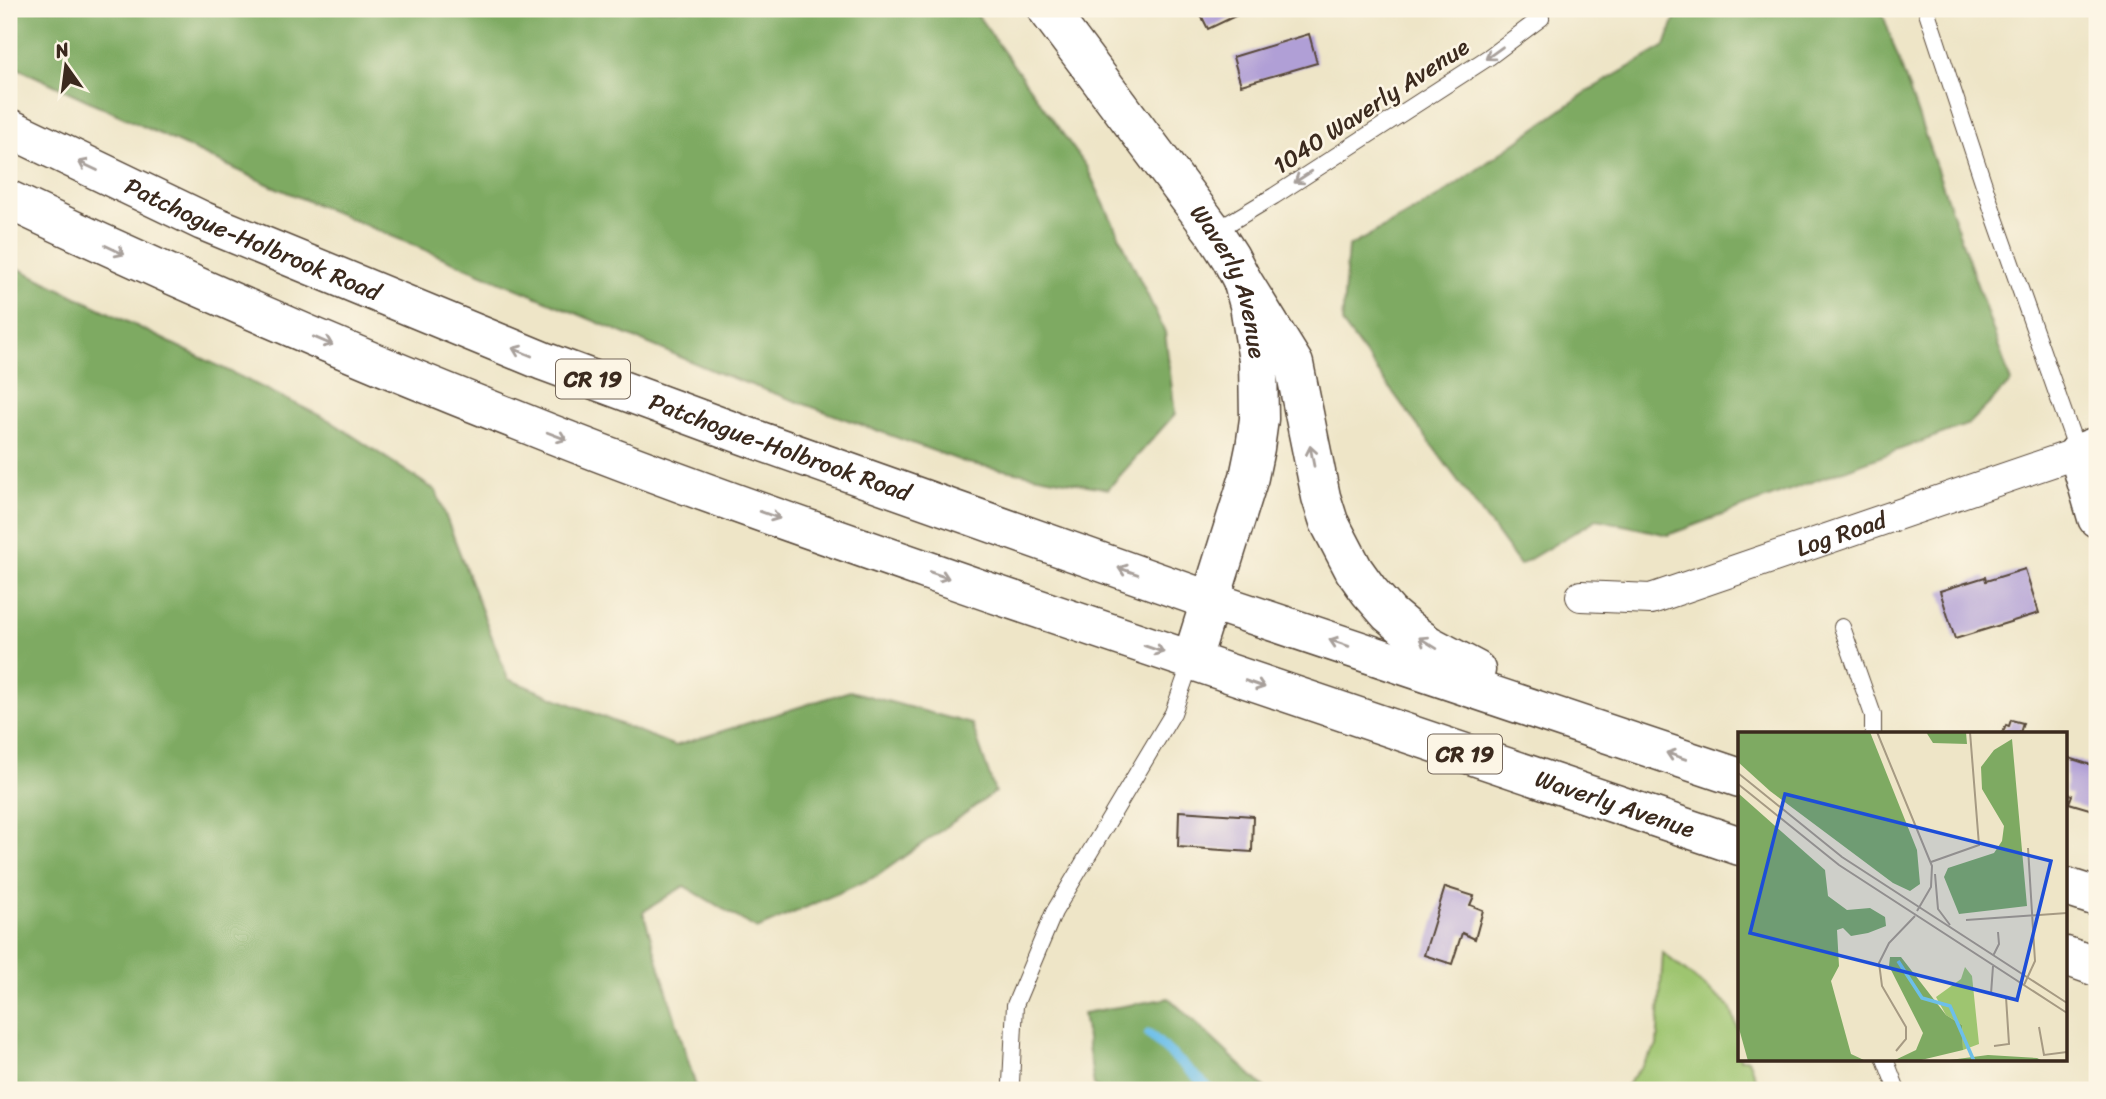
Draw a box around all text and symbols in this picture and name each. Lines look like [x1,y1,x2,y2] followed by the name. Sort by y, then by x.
[1264,26,1478,186] street label: 1040 Waverly Avenue
[32,32,102,102] north arrow
[51,32,73,68] text: N
[1485,46,1504,60] one-way arrow
[78,159,99,172] one-way arrow
[117,165,389,314] street label: Patchogue-Holbrook Road
[1294,170,1314,184] one-way arrow
[1179,195,1279,362] street label: Waverly Avenue
[104,244,125,257] one-way arrow
[312,335,334,348] one-way arrow
[512,345,533,358] one-way arrow
[556,360,630,398] road number: CR 19
[643,381,918,514] street label: Patchogue-Holbrook Road
[545,431,567,443] one-way arrow
[1305,445,1318,468] one-way arrow
[1790,499,1893,569] street label: Log Road
[759,510,781,522] one-way arrow
[1117,564,1139,576] one-way arrow
[928,570,950,582] one-way arrow
[1328,636,1350,648] one-way arrow
[1418,636,1438,650] one-way arrow
[1143,644,1165,656] one-way arrow
[1244,678,1266,691] one-way arrow
[1738,732,2068,1060] inset map
[1428,734,1502,774] road number: CR 19
[1665,749,1687,761] one-way arrow
[1530,758,1701,850] street label: Waverly Avenue

